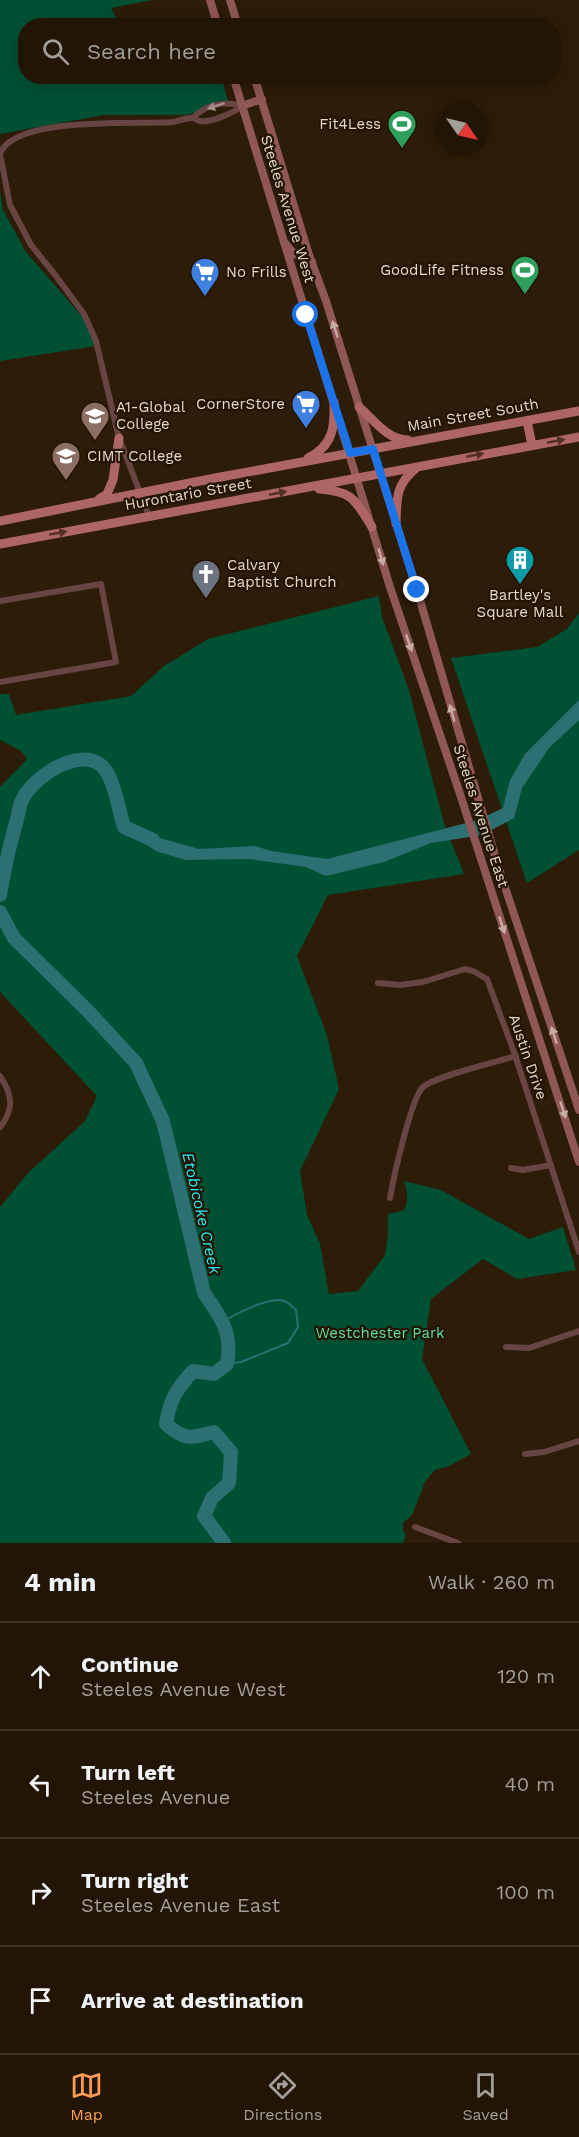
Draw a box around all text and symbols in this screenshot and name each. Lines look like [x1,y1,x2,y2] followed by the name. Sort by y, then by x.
[18,18,561,84] search box
[39,35,72,68] icon: search
[87,39,216,64] text: Search here
[207,102,225,111] one-way arrow
[435,102,489,156] north arrow
[386,108,418,150] sports icon: Fit4Less
[319,115,381,133] place label: Fit4Less
[257,133,319,286] street label: Steeles Avenue West
[509,254,541,296] sports icon: GoodLife Fitness
[189,256,221,298] supermarket icon: No Frills
[380,261,504,279] place label: GoodLife Fitness
[226,263,287,281] place label: No Frills
[292,301,318,327] route start
[330,320,339,338] one-way arrow
[290,388,322,430] supermarket icon: CornerStore
[196,395,285,413] place label: CornerStore
[406,395,540,435] street label: Main Street South
[116,398,186,433] place label: A1-Global College
[79,400,111,442] school or university icon: A1-Global College
[546,437,565,446] one-way arrow
[50,440,82,482] school or university icon: CIMT College
[87,447,182,465] place label: CIMT College
[466,450,485,459] one-way arrow
[123,474,253,514] street label: Hurontario Street
[269,488,288,497] one-way arrow
[48,528,67,537] one-way arrow
[504,544,536,586] building icon: Bartley's Square Mall
[377,548,386,566] one-way arrow
[227,556,337,591] place label: Calvary Baptist Church
[190,558,222,600] church icon: Calvary Baptist Church
[403,576,429,602] route end
[477,586,564,621] place label: Bartley's Square Mall
[404,634,414,652] one-way arrow
[447,704,456,722] one-way arrow
[449,742,513,890] street label: Steeles Avenue East
[497,916,507,934] one-way arrow
[505,1012,551,1102] street label: Austin Drive
[549,1026,558,1044] one-way arrow
[558,1101,568,1119] one-way arrow
[178,1150,225,1277] water label: Etobicoke Creek
[315,1324,445,1342] park label: Westchester Park
[24,1567,96,1597] text: 4 min
[428,1570,555,1594] text: Walk · 260 m
[81,1652,179,1677] text: Continue
[24,1660,57,1693] icon: ahead
[497,1664,555,1688] text: 120 m
[81,1677,286,1701] text: Steeles Avenue West
[81,1760,175,1785] text: Turn left
[24,1768,57,1801] icon: left
[504,1772,555,1796] text: 40 m
[81,1785,230,1809] text: Steeles Avenue
[81,1868,188,1893] text: Turn right
[24,1876,57,1909] icon: right
[496,1880,555,1904] text: 100 m
[81,1893,280,1917] text: Steeles Avenue East
[24,1984,57,2017] icon: arrive
[81,1988,304,2013] text: Arrive at destination
[70,2069,103,2124] tab: Map
[243,2069,322,2124] tab: Directions
[462,2069,509,2124] tab: Saved

